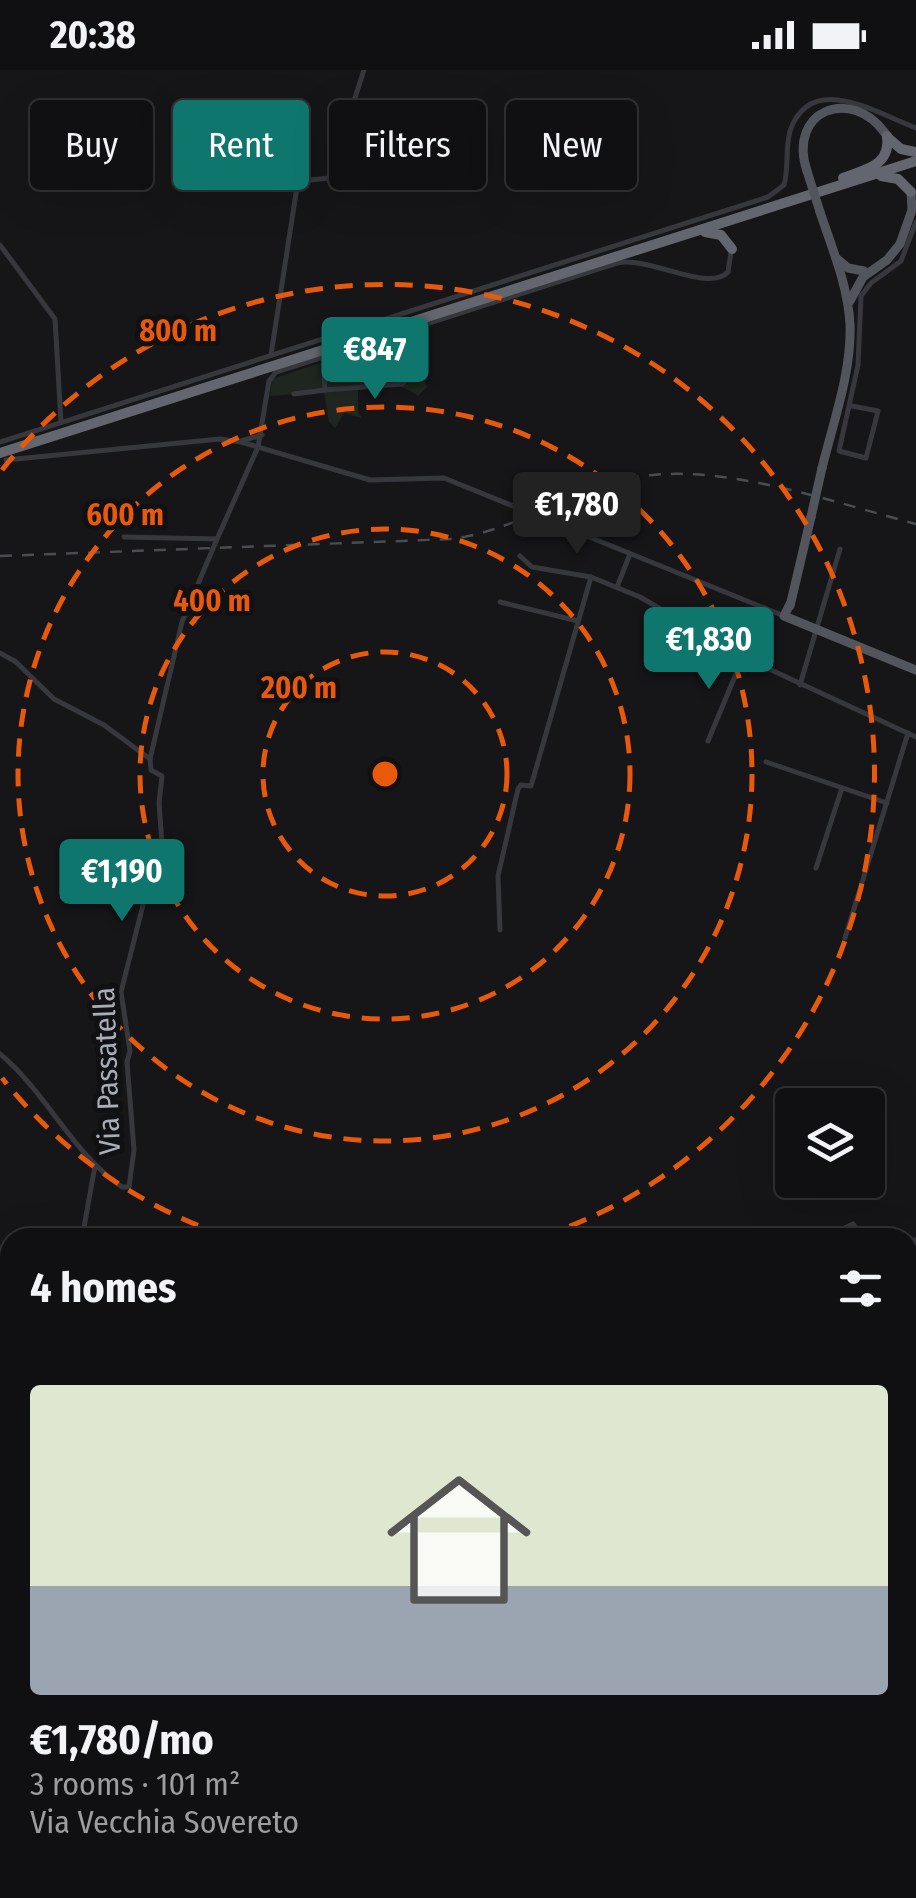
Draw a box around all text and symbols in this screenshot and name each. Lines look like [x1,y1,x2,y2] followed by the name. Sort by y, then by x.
[50,12,136,58] text: 20:38
[30,100,153,190] chip: Buy
[173,100,309,190] chip: Rent
[329,100,486,190] chip: Filters
[506,100,637,190] chip: New
[139,313,217,349] text: 800 m
[316,317,434,402] pin: €847
[344,330,406,368] text: €847
[496,472,658,557] pin: €1,780
[535,485,619,523] text: €1,780
[86,497,164,533] text: 600 m
[173,583,251,619] text: 400 m
[628,607,790,692] pin: €1,830
[666,620,752,658] text: €1,830
[260,670,337,706] text: 200 m
[367,756,403,792] centre of rings
[41,839,203,924] pin: €1,190
[81,852,163,890] text: €1,190
[86,987,128,1155] street label: Via Passatella
[775,1088,885,1198] map controls
[775,1088,885,1198] button: layers
[833,1261,888,1316] icon: filters
[30,1263,177,1313] text: 4 homes
[369,1450,549,1630] icon: home
[30,1715,214,1765] text: €1,780/mo
[30,1765,240,1803] text: 3 rooms · 101 m²
[30,1803,299,1841] text: Via Vecchia Sovereto

